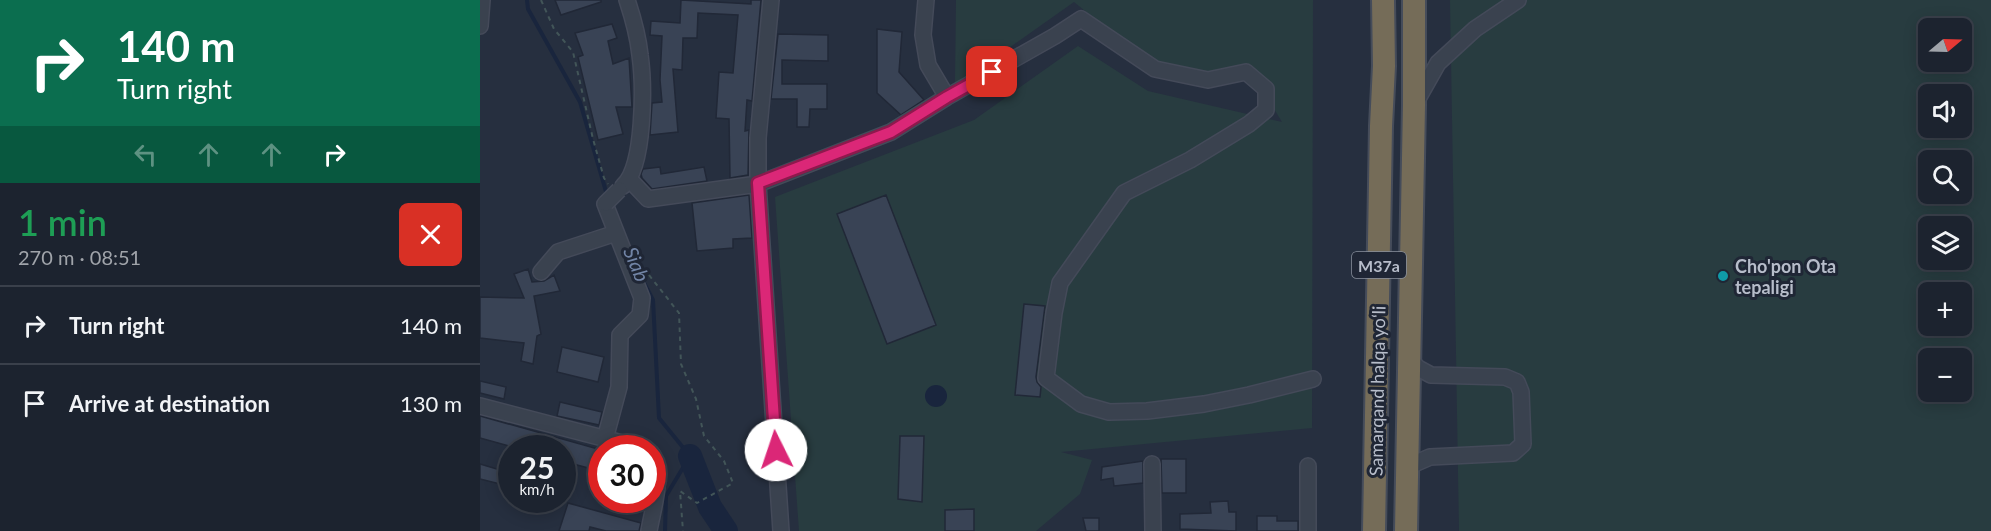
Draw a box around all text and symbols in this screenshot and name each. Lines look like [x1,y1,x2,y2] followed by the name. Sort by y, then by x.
[1918,18,1972,72] north arrow
[1918,18,1972,402] map controls
[117,21,235,71] text: 140 m
[18,24,96,102] icon: right
[966,46,1017,97] pin
[975,55,1008,88] icon: arrive
[117,72,232,105] text: Turn right
[1918,84,1972,138] button: sound
[129,138,162,171] icon: left
[192,138,225,171] icon: ahead
[255,138,288,171] icon: ahead
[318,138,351,171] icon: right
[1918,150,1972,204] button: search
[18,200,107,244] text: 1 min
[399,203,462,266] button: close
[1918,216,1972,270] button: layers
[619,243,655,285] water label: Siab
[18,245,141,269] text: 270 m · 08:51
[1352,252,1406,278] road number: M37a
[1735,255,1836,298] place label: Cho'pon Ota tepaligi
[1716,269,1730,283] marker: Cho'pon Ota tepaligi
[1918,282,1972,336] button: +
[1365,306,1389,476] street label: Samarqand halqa yoʻli
[18,309,51,342] icon: right
[69,312,164,339] text: Turn right
[400,312,462,339] text: 140 m
[1918,348,1972,402] button: −
[18,387,51,420] icon: arrive
[69,390,270,417] text: Arrive at destination
[400,390,462,417] text: 130 m
[744,418,808,482] position arrow
[588,435,666,513] speed limit sign: 30
[520,449,554,485] text: 25
[519,480,555,498] text: km/h

